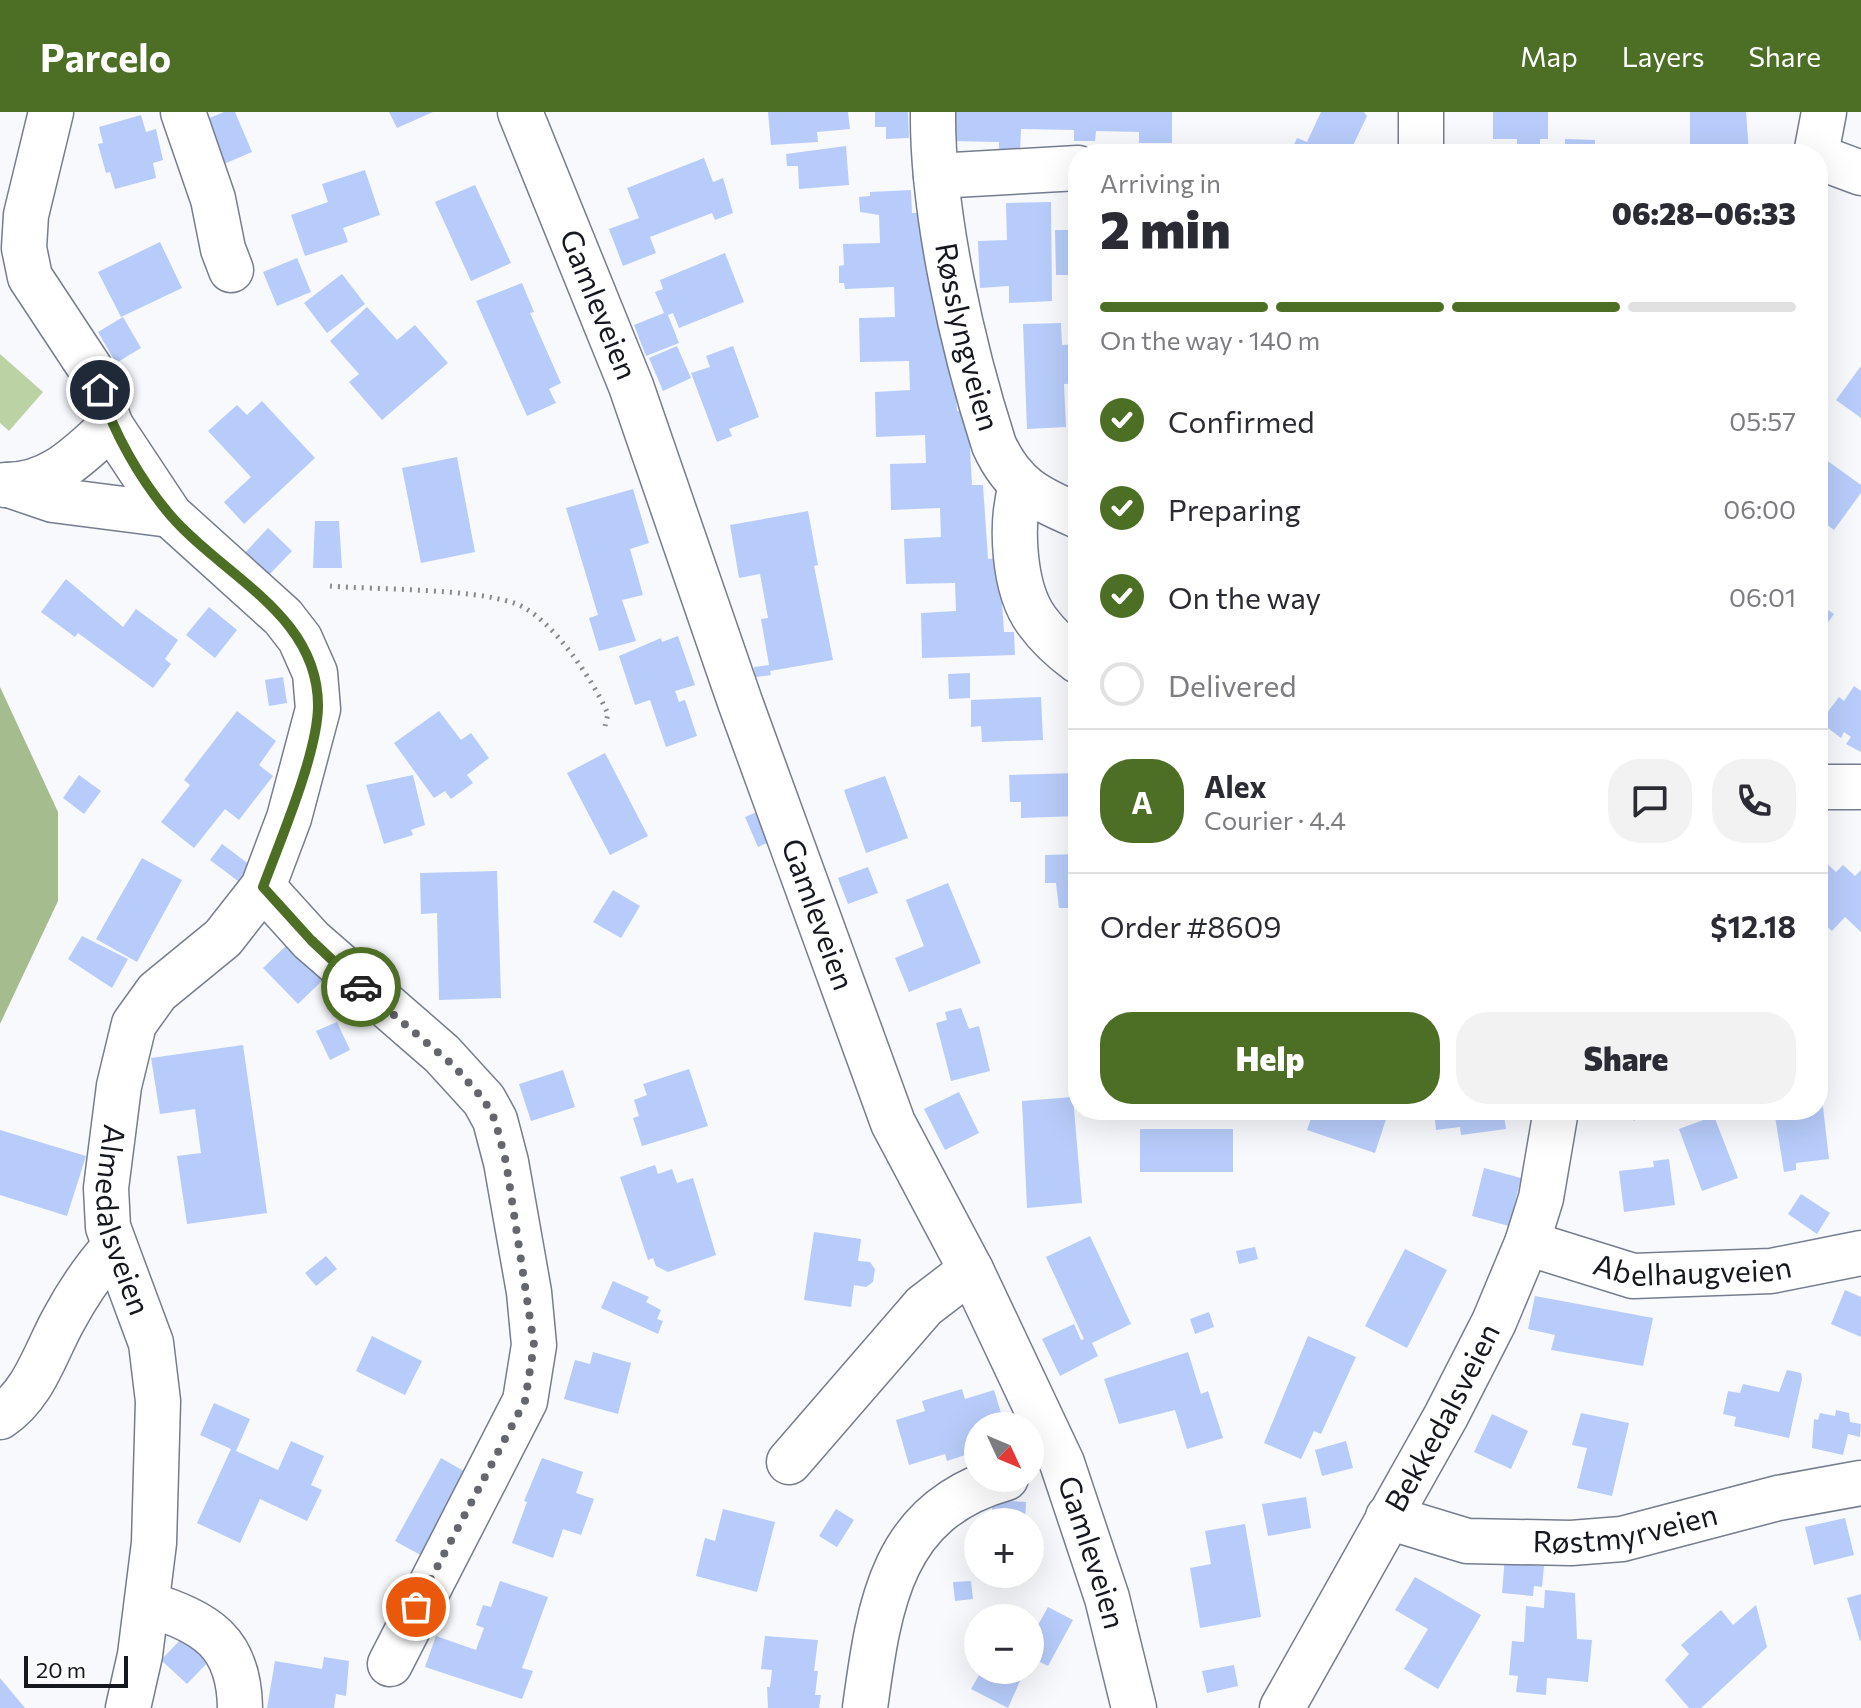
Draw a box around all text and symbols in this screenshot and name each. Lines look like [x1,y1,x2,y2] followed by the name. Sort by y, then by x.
[40,33,171,80] text: Parcelo
[1520,39,1578,73] text: Map
[1622,39,1704,73] text: Layers
[1748,39,1821,73] text: Share
[1100,167,1221,198] text: Arriving in
[1612,194,1796,231] text: 06:28–06:33
[1100,196,1231,260] text: 2 min
[554,223,647,384] street label: Gamleveien
[929,240,1009,435] street label: Røsslyngveien
[1100,324,1320,355] text: On the way · 140 m
[66,356,134,424] pin
[78,368,122,412] icon: home
[1100,398,1144,442] icon: check
[1168,402,1315,439] text: Confirmed
[1729,405,1796,436] text: 05:57
[1100,486,1144,530] icon: check
[1168,490,1301,527] text: Preparing
[1723,493,1796,524] text: 06:00
[1100,574,1144,618] icon: check
[1168,578,1321,615] text: On the way
[1729,581,1796,612] text: 06:01
[1168,666,1297,703] text: Delivered
[1608,759,1692,843] button: chat
[1712,759,1796,843] button: phone
[1204,767,1267,804] text: Alex
[1131,783,1153,820] text: A
[1204,804,1346,835] text: Courier · 4.4
[775,833,864,994] street label: Gamleveien
[1100,907,1282,944] text: Order #8609
[1710,907,1796,944] text: $12.18
[321,947,401,1027] courier
[339,965,383,1009] icon: car
[1100,1012,1440,1104] button: Help
[1456,1012,1796,1104] button: Share
[89,1123,160,1320] street label: Almedalsveien
[1589,1244,1794,1292] street label: Abelhaugveien
[1375,1316,1506,1517] street label: Bekkedalsveien
[964,1412,1044,1492] north arrow
[964,1412,1044,1684] map controls
[1052,1471,1135,1632] street label: Gamleveien
[1532,1494,1721,1559] street label: Røstmyrveien
[964,1508,1044,1588] button: +
[382,1573,450,1641] pin
[394,1585,438,1629] icon: bag
[964,1604,1044,1684] button: −
[24,1652,128,1688] scale bar
[36,1656,86,1683] text: 20 m

